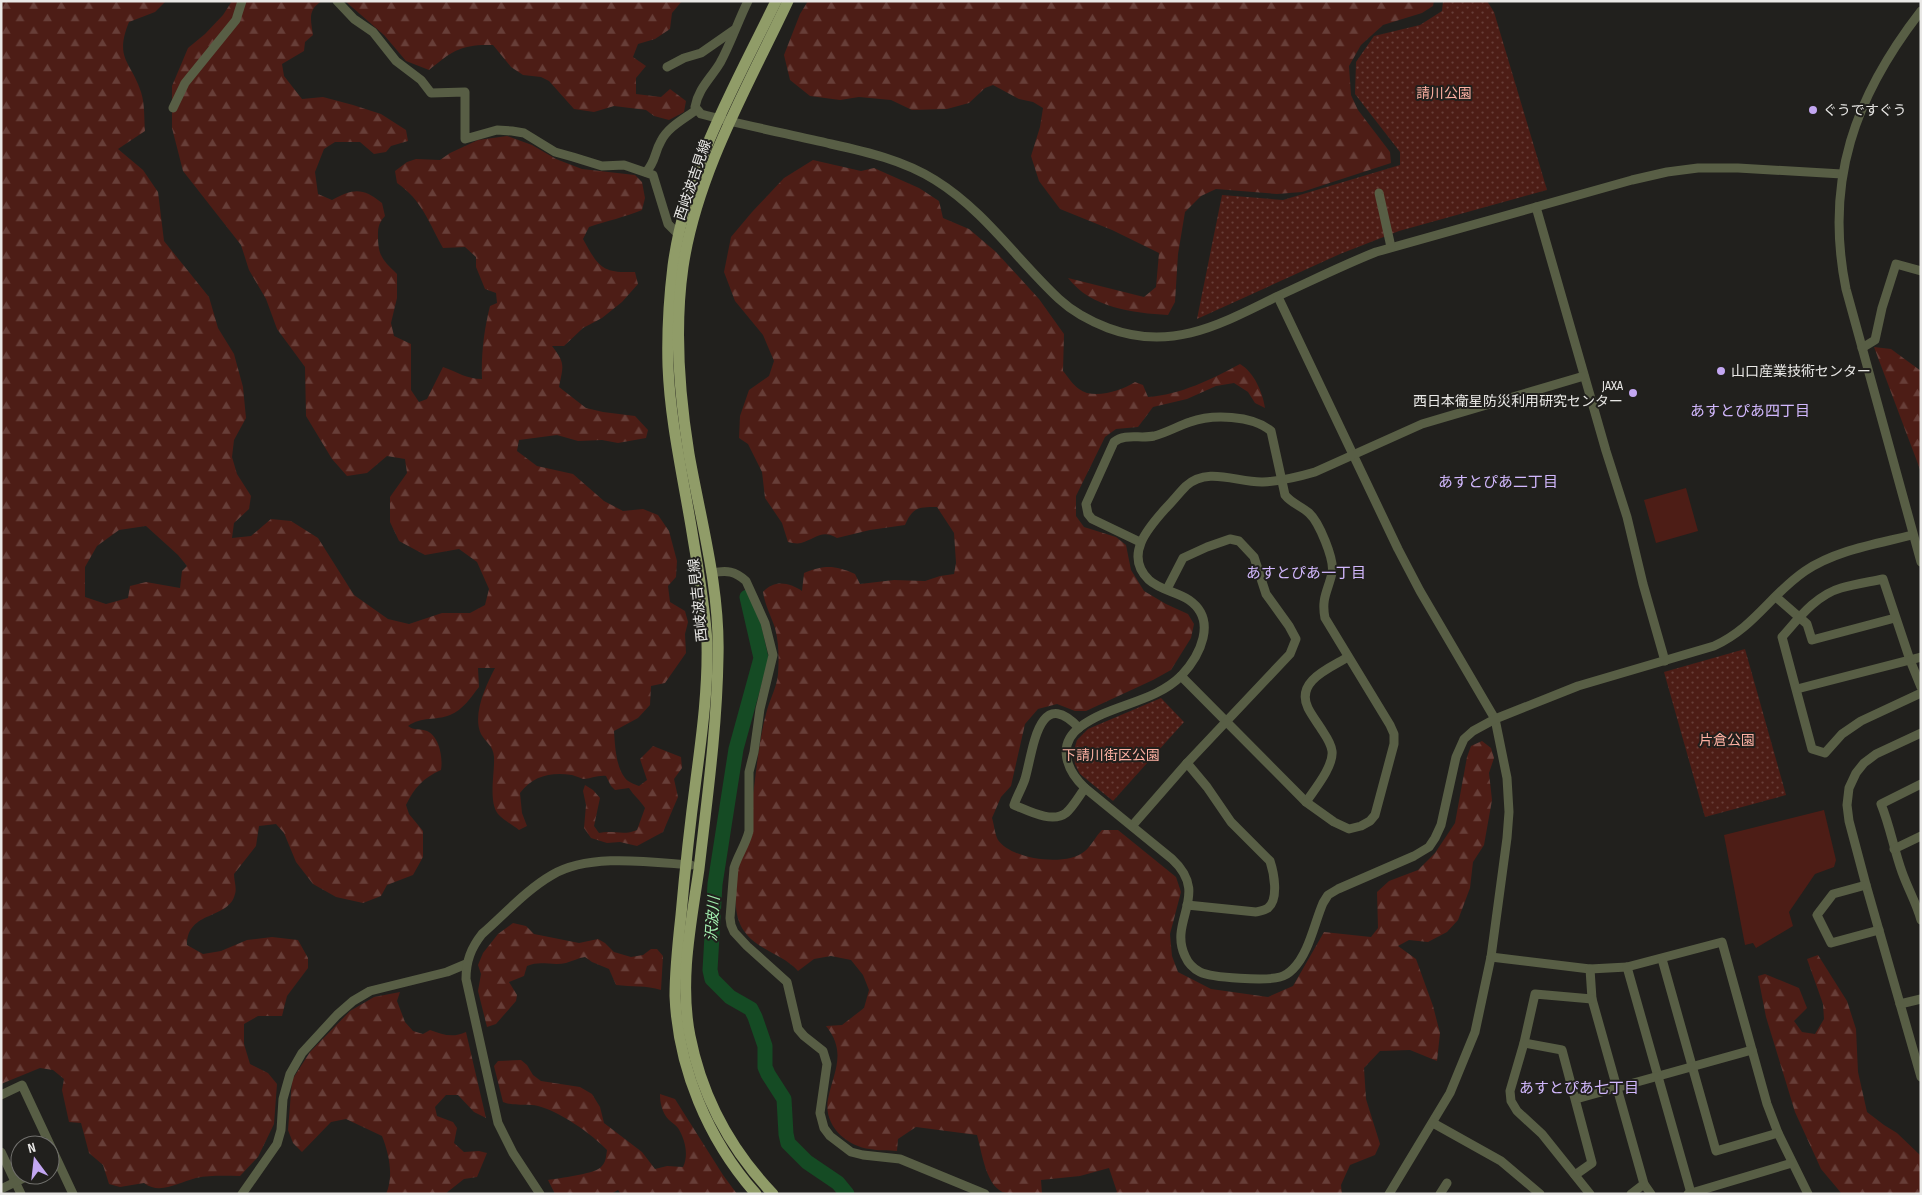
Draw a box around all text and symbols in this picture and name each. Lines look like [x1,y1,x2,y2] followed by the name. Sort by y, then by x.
[1416,85,1472,102] park label: 請川公園
[1823,102,1906,119] place label: ぐうですぐう
[1807,104,1819,116] marker: ぐうですぐう
[671,138,715,222] street label: 西岐波吉見線
[1731,363,1871,380] place label: 山口産業技術センター
[1715,365,1727,377] marker: 山口産業技術センター
[1413,377,1624,410] place label: JAXA 西日本衛星防災利用研究センター
[1627,387,1639,399] marker: JAXA 西日本衛星防災利用研究センター
[1690,402,1810,421] district label: あすとぴあ四丁目
[1438,473,1558,492] district label: あすとぴあ二丁目
[685,557,711,643] street label: 西岐波吉見線
[1246,564,1366,583] district label: あすとぴあ一丁目
[1699,732,1755,749] park label: 片倉公園
[1062,747,1160,764] park label: 下請川街区公園
[702,894,724,942] water label: 沢波川
[1519,1079,1639,1098] district label: あすとぴあ七丁目
[10,1135,60,1185] north arrow
[26,1139,38,1157] text: N

